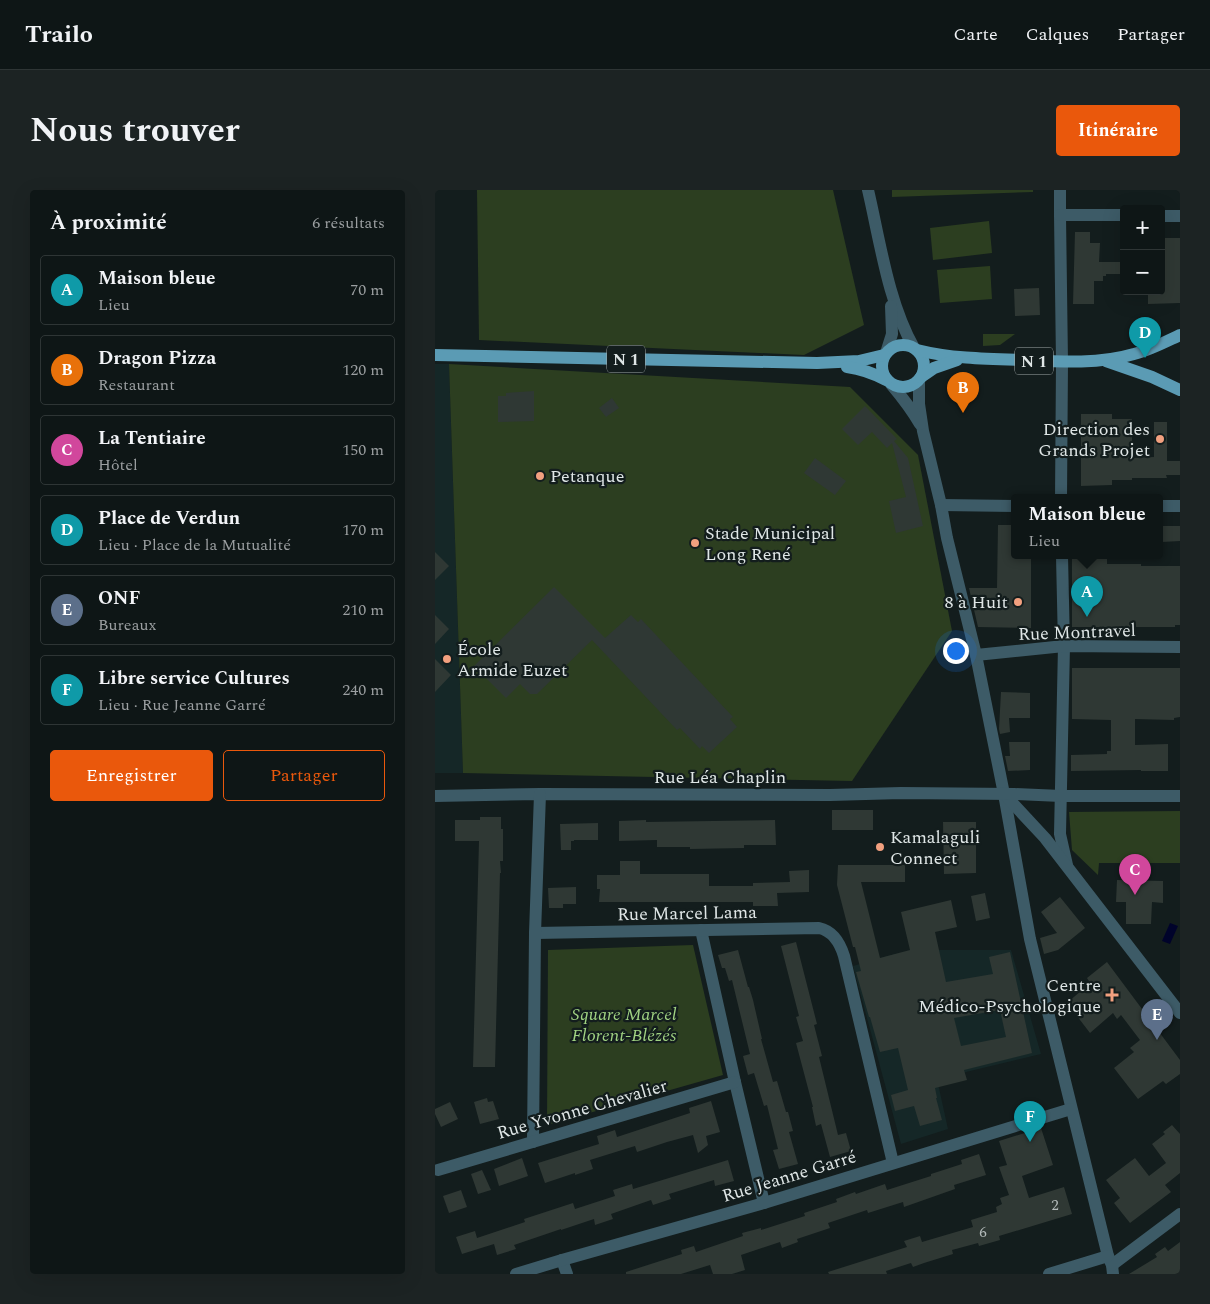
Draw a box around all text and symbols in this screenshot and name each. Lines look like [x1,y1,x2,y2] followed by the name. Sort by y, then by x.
[25,17,93,53] text: Trailo
[954,21,998,48] text: Carte
[1026,21,1089,48] text: Calques
[1117,21,1185,48] text: Partager
[30,104,240,157] text: Nous trouver
[1056,105,1180,156] button: Itinéraire
[1120,205,1165,295] map controls
[1120,205,1165,250] button: +
[50,207,167,239] text: À proximité
[312,211,385,235] text: 6 résultats
[1120,250,1165,295] button: −
[98,264,216,293] text: Maison bleue
[61,278,73,302] text: A
[350,278,384,302] text: 70 m
[98,293,130,317] text: Lieu
[1129,317,1161,358] pin: D
[98,344,216,373] text: Dragon Pizza
[607,346,645,372] road number: N 1
[1015,348,1053,375] road number: N 1
[61,358,73,382] text: B
[342,358,384,382] text: 120 m
[947,372,979,413] pin: B
[98,373,175,397] text: Restaurant
[1038,416,1150,464] place label: Direction des Grands Projet
[98,424,206,453] text: La Tentiaire
[1154,433,1166,445] marker: Direction des Grands Projet
[61,438,73,462] text: C
[342,438,384,462] text: 150 m
[98,453,138,477] text: Hôtel
[550,463,624,490] place label: Petanque
[534,470,546,482] marker: Petanque
[1011,494,1163,559] popup
[1028,500,1146,529] text: Maison bleue
[98,504,240,533] text: Place de Verdun
[61,518,73,542] text: D
[342,518,384,542] text: 170 m
[705,520,835,568] place label: Stade Municipal Long René
[1028,529,1060,553] text: Lieu
[98,533,291,557] text: Lieu · Place de la Mutualité
[689,537,701,549] marker: Stade Municipal Long René
[1071,576,1103,617] pin: A
[98,584,140,613] text: ONF
[945,589,1008,616] place label: 8 à Huit
[1012,596,1024,608] marker: 8 à Huit
[62,598,72,622] text: E
[342,598,384,622] text: 210 m
[98,613,156,637] text: Bureaux
[1018,617,1136,648] street label: Rue Montravel
[457,636,567,684] place label: École Armide Euzet
[943,638,969,664] your location
[441,653,453,665] marker: École Armide Euzet
[98,664,290,693] text: Libre service Cultures
[62,678,72,702] text: F
[342,678,384,702] text: 240 m
[98,693,266,717] text: Lieu · Rue Jeanne Garré
[50,750,213,801] button: Enregistrer
[223,750,385,801] button: Partager
[654,764,786,791] street label: Rue Léa Chaplin
[890,824,980,872] place label: Kamalaguli Connect
[874,841,886,853] marker: Kamalaguli Connect
[1119,854,1151,895] pin: C
[617,899,757,928] street label: Rue Marcel Lama
[918,972,1101,1020] place label: Centre Médico-Psychologique
[1105,988,1119,1002] marker: Centre Médico-Psychologique
[1141,999,1173,1040] pin: E
[571,1001,677,1049] park label: Square Marcel Florent-Blézés
[494,1072,671,1147] street label: Rue Yvonne Chevalier
[1014,1101,1046,1142] pin: F
[719,1143,860,1210] street label: Rue Jeanne Garré
[1051,1194,1059,1217] house number: 2
[979,1221,987,1244] house number: 6

